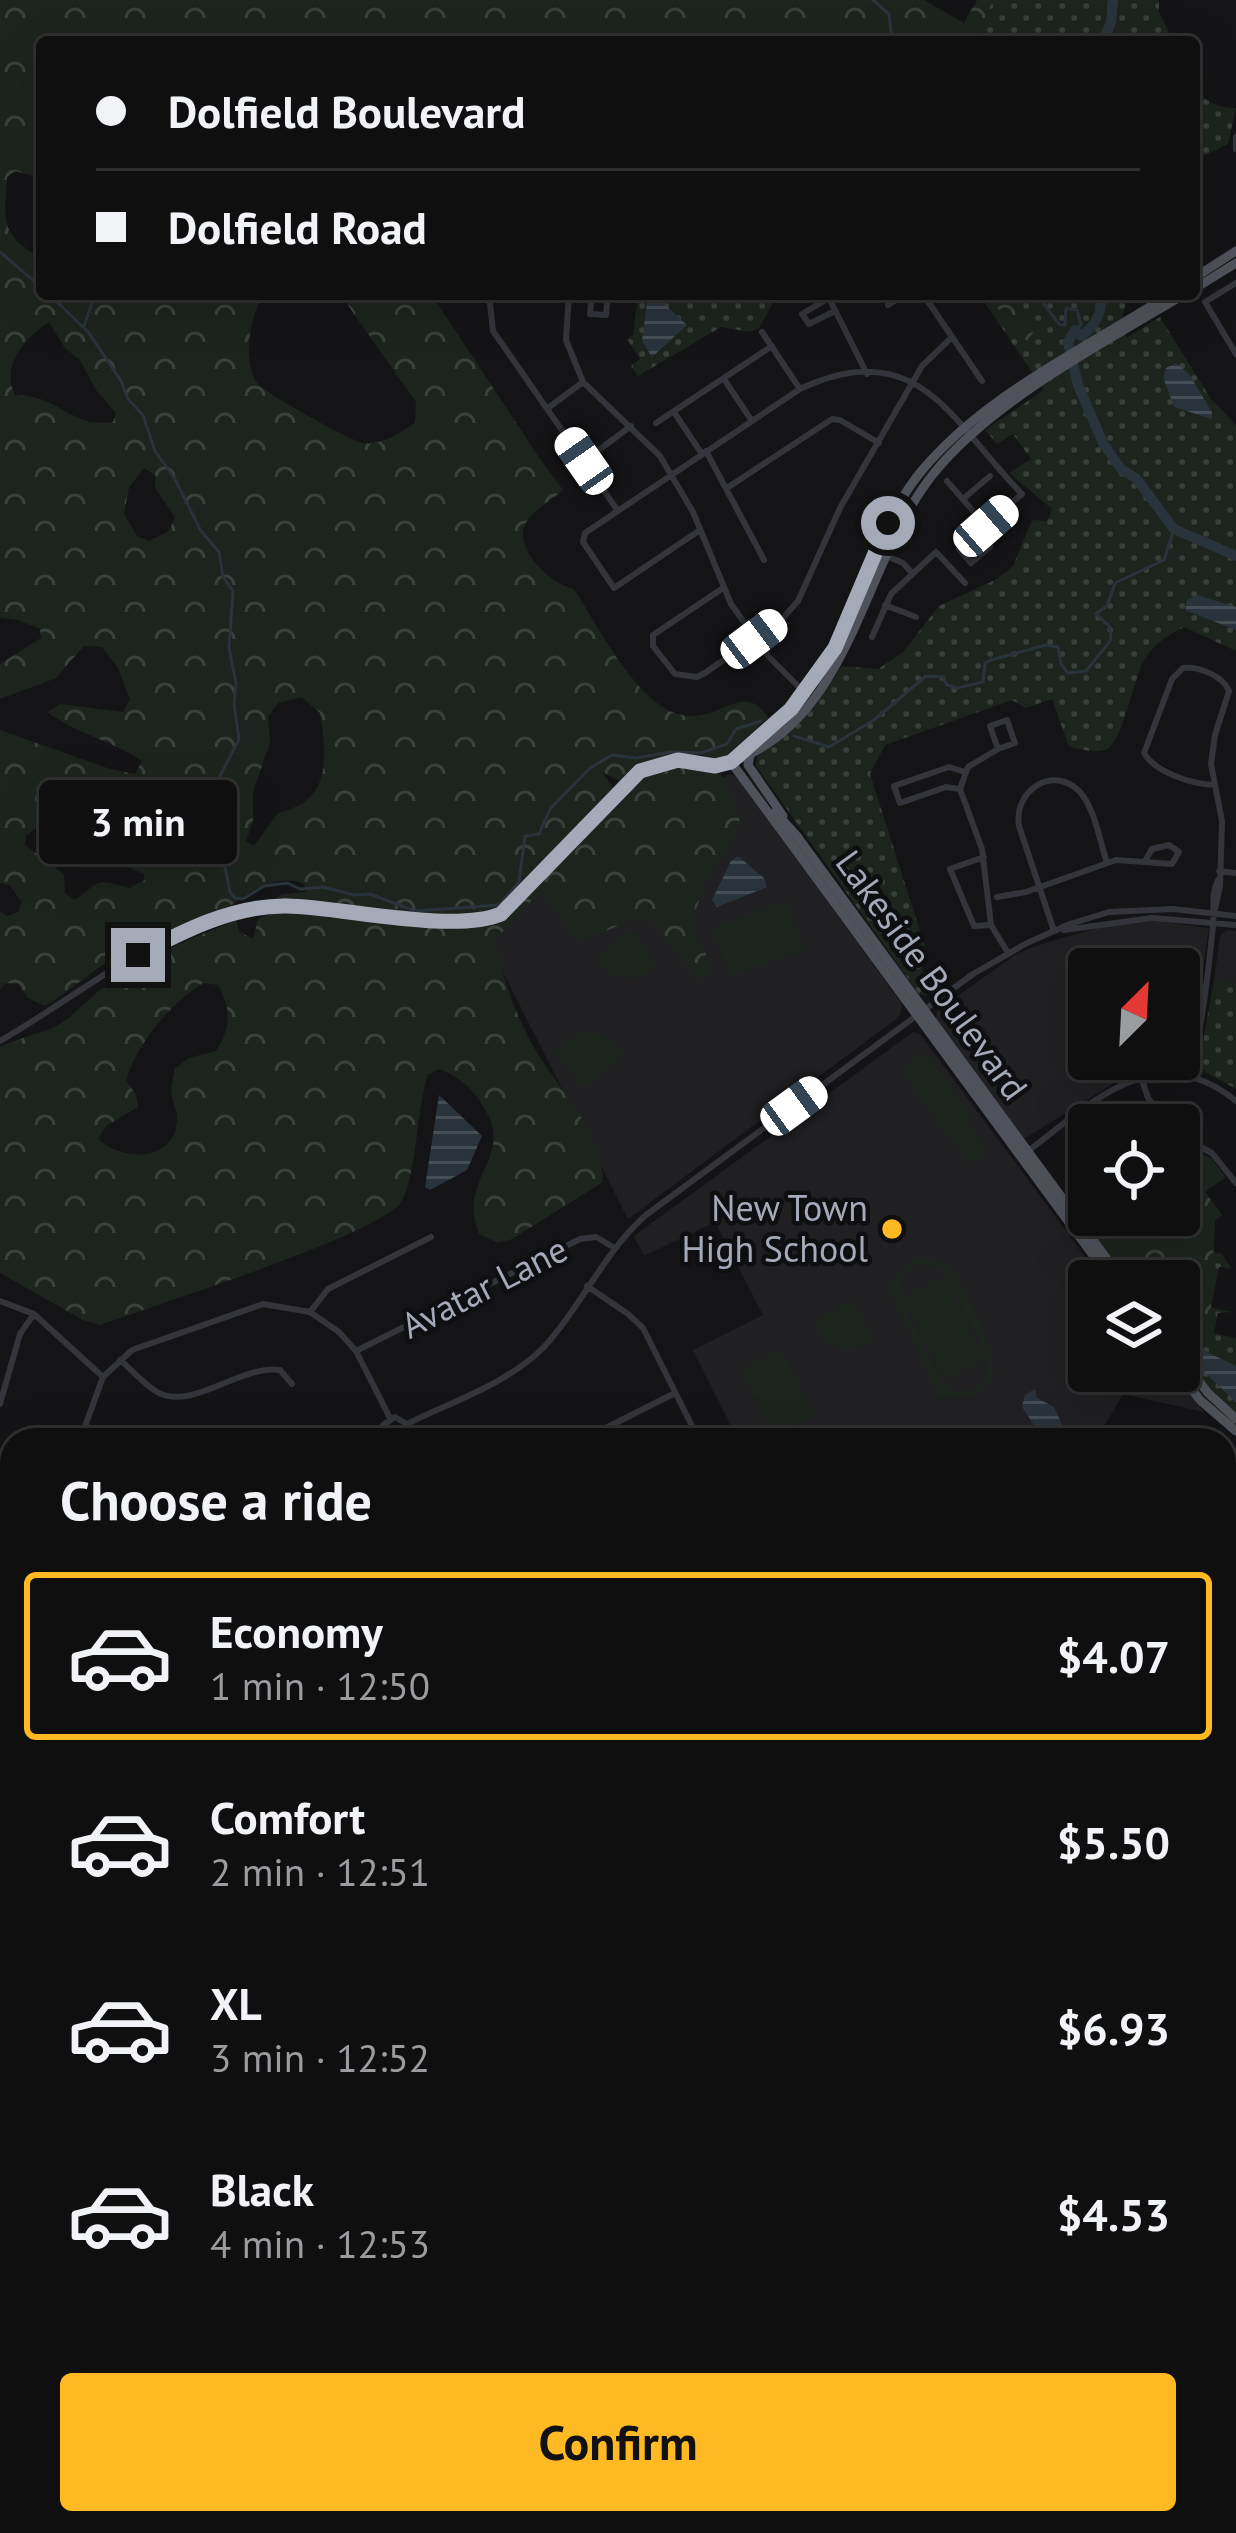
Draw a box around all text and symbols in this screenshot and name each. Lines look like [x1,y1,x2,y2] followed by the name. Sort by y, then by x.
[168,82,525,140] text: Dolfield Boulevard
[168,198,427,256] text: Dolfield Road
[549,421,619,501] car
[947,489,1025,563] car
[861,496,915,550] route start
[714,603,794,675] car
[39,781,237,865] callout: 3 min
[90,796,186,847] text: 3 min
[826,841,1039,1109] street label: Lakeside Boulevard
[111,928,165,982] route end
[1068,948,1200,1080] north arrow
[1068,948,1200,1392] map controls
[754,1070,834,1142] car
[1068,1104,1200,1236] button: locate
[681,1184,868,1272] place label: New Town High School
[879,1216,905,1242] marker: New Town High School
[393,1225,575,1349] street label: Avatar Lane
[1068,1260,1200,1392] button: layers
[60,1465,372,1535] text: Choose a ride
[66,1602,174,1710] icon: car
[210,1602,383,1660] text: Economy
[1057,1627,1170,1685] text: $4.07
[210,1660,430,1711] text: 1 min · 12:50
[66,1788,174,1896] icon: car
[210,1788,365,1846] text: Comfort
[1057,1813,1170,1871] text: $5.50
[210,1846,430,1897] text: 2 min · 12:51
[66,1974,174,2082] icon: car
[210,1974,262,2032] text: XL
[1057,1999,1170,2057] text: $6.93
[210,2032,430,2083] text: 3 min · 12:52
[66,2160,174,2268] icon: car
[210,2160,314,2218] text: Black
[1057,2185,1170,2243] text: $4.53
[210,2218,430,2269] text: 4 min · 12:53
[60,2373,1176,2511] button: Confirm

